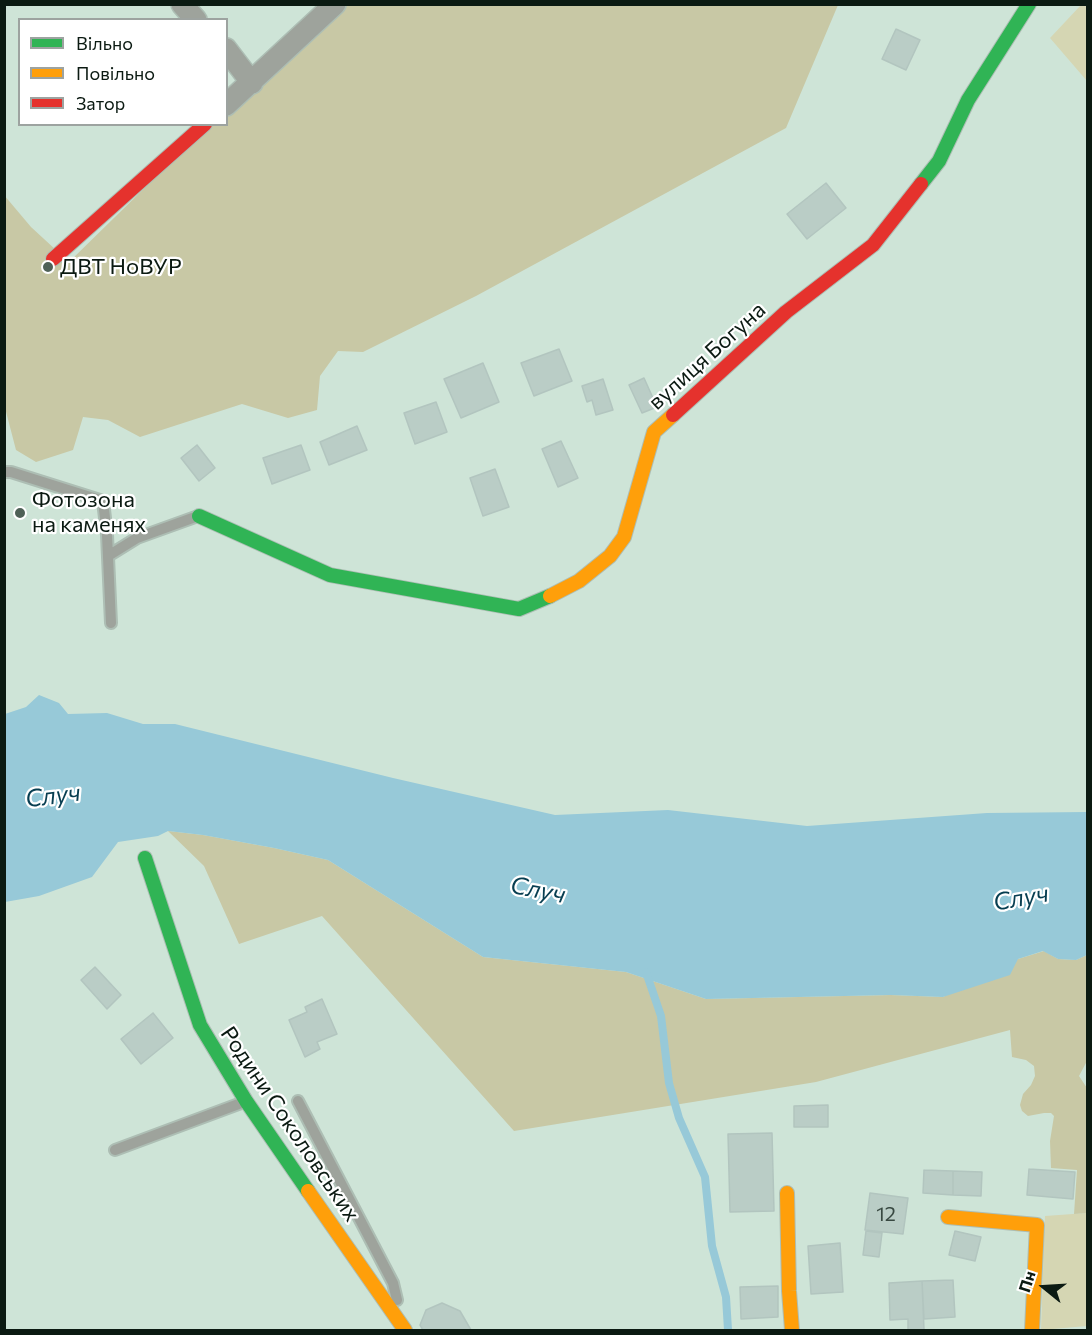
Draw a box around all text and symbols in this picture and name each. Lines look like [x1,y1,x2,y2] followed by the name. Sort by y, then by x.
[18,18,228,126] legend
[76,32,133,54] text: Вільно
[76,62,155,84] text: Повільно
[76,92,125,114] text: Затор
[60,254,182,280] place label: ДВТ НоВУР
[41,260,55,274] marker: ДВТ НоВУР
[643,297,771,415] street label: вулиця Богуна
[32,487,146,538] place label: Фотозона на каменях
[13,506,27,520] marker: Фотозона на каменях
[24,778,82,814] water label: Случ
[508,871,568,909] water label: Случ
[991,879,1051,917] water label: Случ
[215,1021,365,1227] street label: Родини Соколовських
[876,1202,896,1226] house number: 12
[1014,1257,1074,1317] north arrow
[1014,1268,1039,1294] text: Пн

